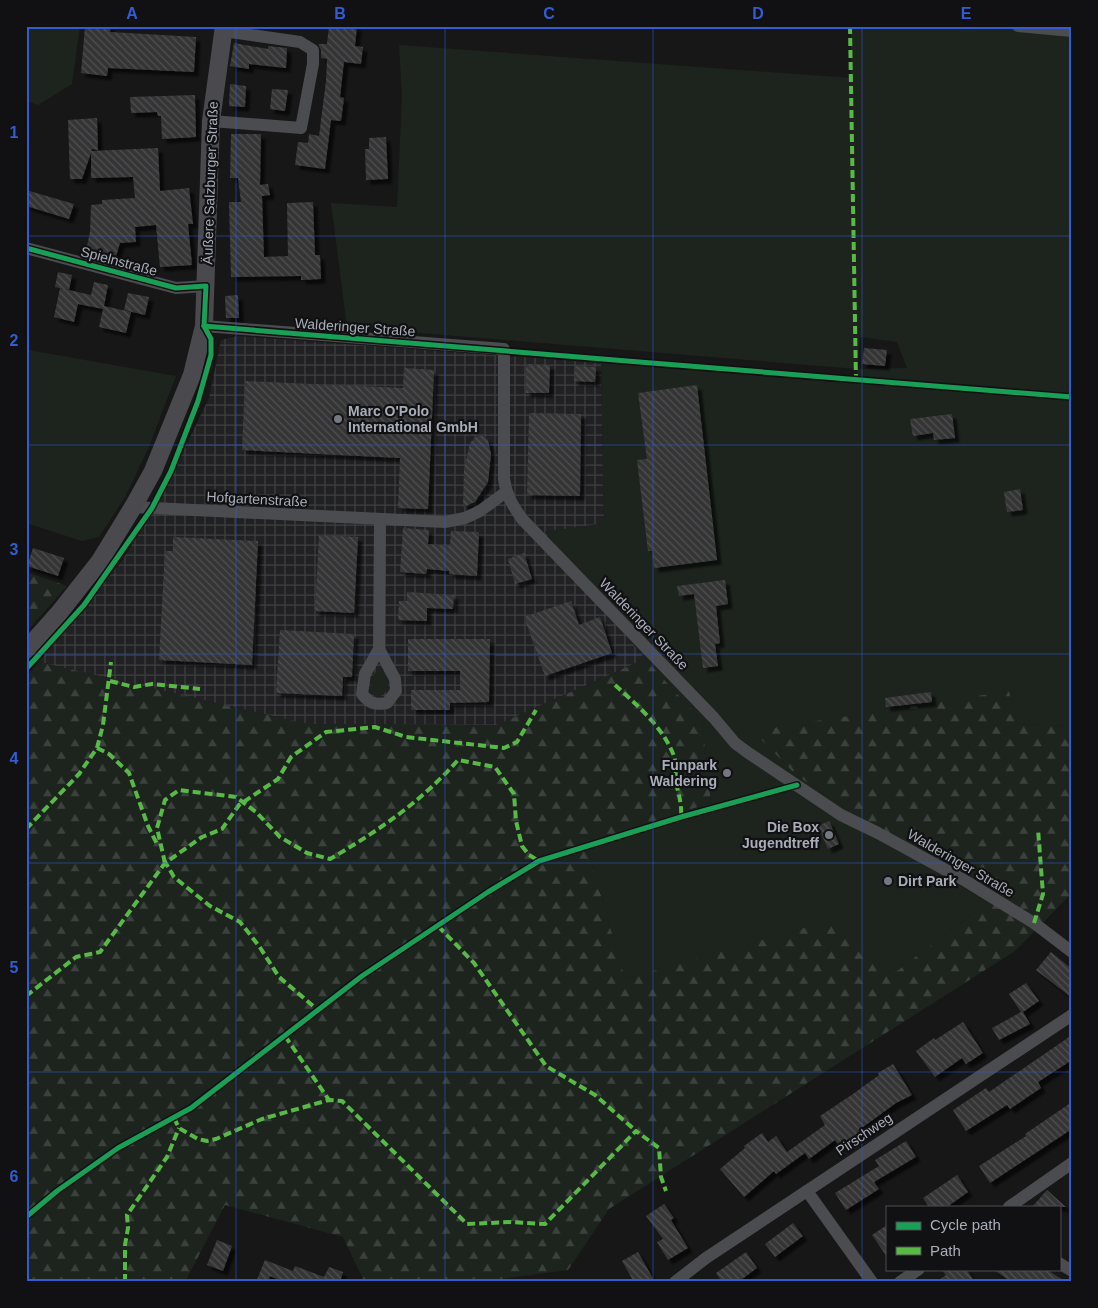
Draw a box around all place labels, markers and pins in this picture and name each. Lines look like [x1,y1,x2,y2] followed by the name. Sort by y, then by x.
[348,403,478,435] place label: Marc O'Polo International GmbH
[332,413,344,425] marker: Marc O'Polo International GmbH
[650,757,717,789] place label: Funpark Waldering
[721,767,733,779] marker: Funpark Waldering
[742,819,819,851] place label: Die Box Jugendtreff
[823,829,835,841] marker: Die Box Jugendtreff
[898,873,957,889] place label: Dirt Park
[882,875,894,887] marker: Dirt Park

